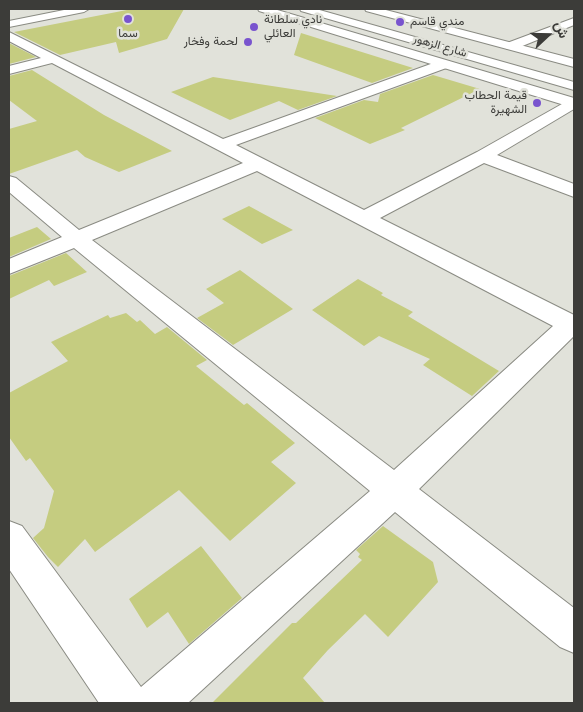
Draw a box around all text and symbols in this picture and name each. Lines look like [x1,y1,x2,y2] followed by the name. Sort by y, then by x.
[523,10,573,60] north arrow
[122,13,134,25] marker: سما
[264,13,322,41] place label: نادي سلطانة العائلي
[410,15,464,29] place label: مندي قاسم
[394,16,406,28] marker: مندي قاسم
[552,19,572,40] text: ش
[248,21,260,33] marker: نادي سلطانة العائلي
[118,27,138,41] place label: سما
[411,31,469,61] street label: شارع الزهور
[184,35,238,49] place label: لحمة وفخار
[242,36,254,48] marker: لحمة وفخار
[465,89,527,117] place label: قيمة الحطاب الشهيرة
[531,97,543,109] marker: قيمة الحطاب الشهيرة

